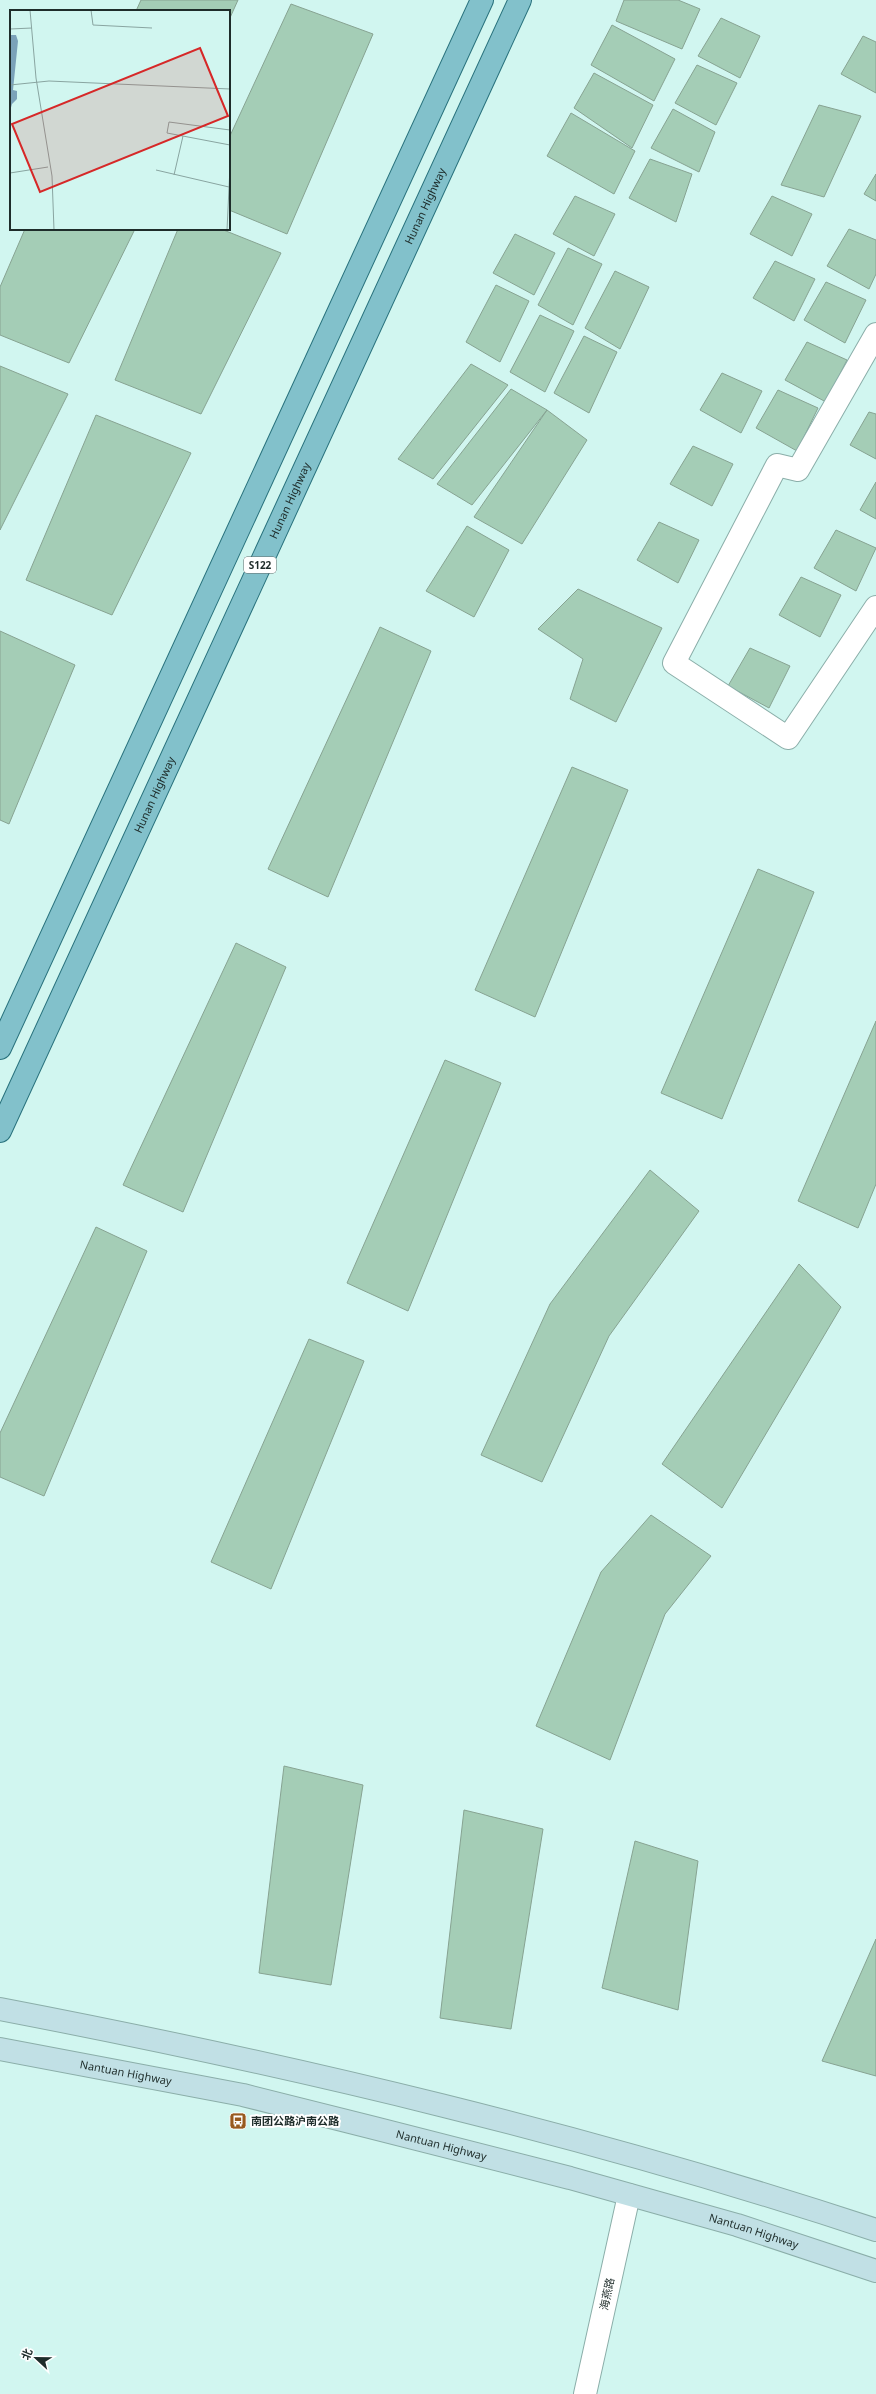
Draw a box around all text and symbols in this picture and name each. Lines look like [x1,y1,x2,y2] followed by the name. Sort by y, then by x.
[10,10,230,230] inset map
[401,165,449,247] street label: Hunan Highway
[265,459,314,541] street label: Hunan Highway
[244,557,276,573] road number: S122
[130,754,178,835] street label: Hunan Highway
[79,2056,173,2088] street label: Nantuan Highway
[228,2111,248,2131] bus stop icon: 南团公路沪南公路
[251,2113,340,2128] place label: 南团公路沪南公路
[395,2126,489,2164] street label: Nantuan Highway
[707,2210,801,2252] street label: Nantuan Highway
[596,2276,617,2312] street label: 海燕路
[16,2338,56,2378] north arrow
[17,2346,35,2362] text: 北

